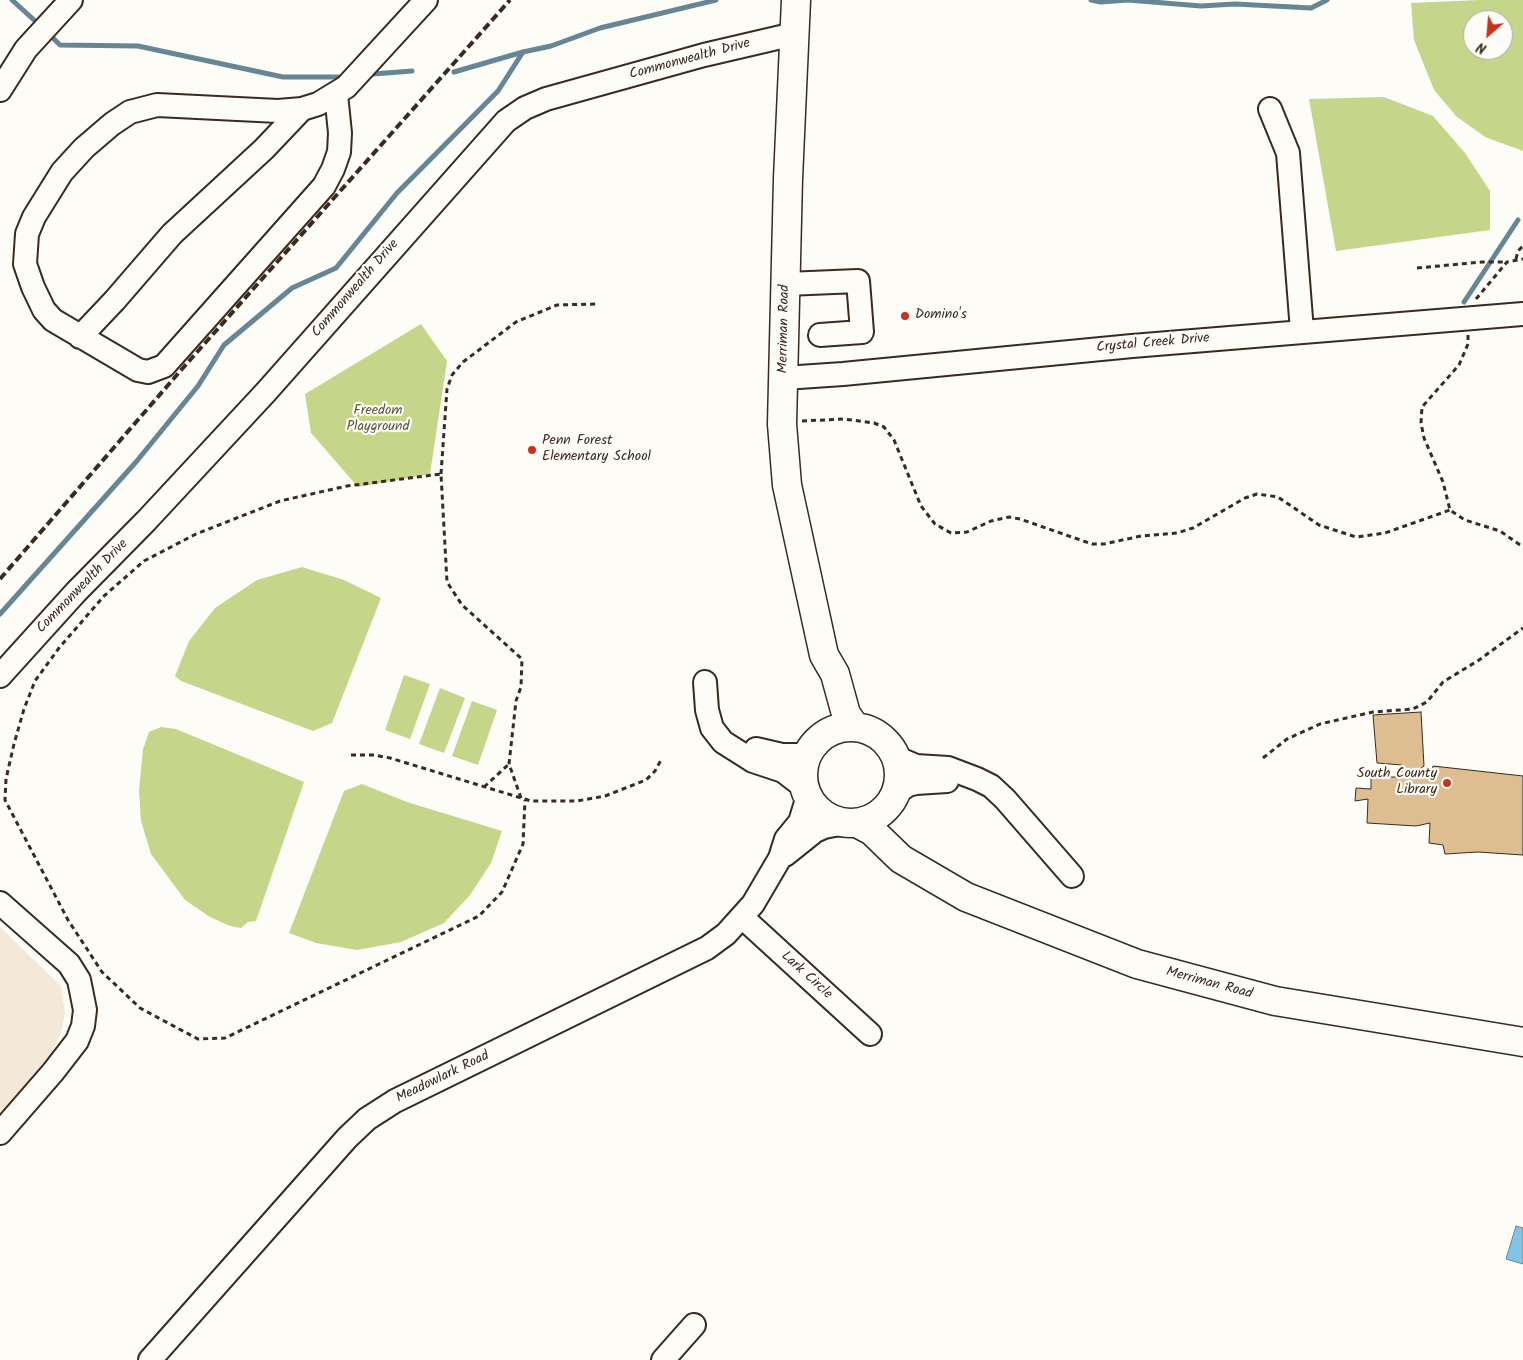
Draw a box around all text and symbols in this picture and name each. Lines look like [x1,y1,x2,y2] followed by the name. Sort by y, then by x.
[1463,10,1513,60] north arrow
[628,36,752,84] street label: Commonwealth Drive
[1473,36,1491,59] text: N
[309,237,403,341] street label: Commonwealth Drive
[776,284,794,374] street label: Merriman Road
[915,308,967,324] place label: Domino's
[899,310,911,322] marker: Domino's
[1096,331,1210,357] street label: Crystal Creek Drive
[347,404,409,437] park label: Freedom Playground
[542,434,651,467] place label: Penn Forest Elementary School
[526,444,538,456] marker: Penn Forest Elementary School
[34,536,132,638] street label: Commonwealth Drive
[1357,767,1437,800] place label: South County Library
[1441,777,1453,789] marker: South County Library
[777,949,835,1003] street label: Lark Circle
[1164,964,1254,1004] street label: Merriman Road
[394,1048,492,1108] street label: Meadowlark Road

